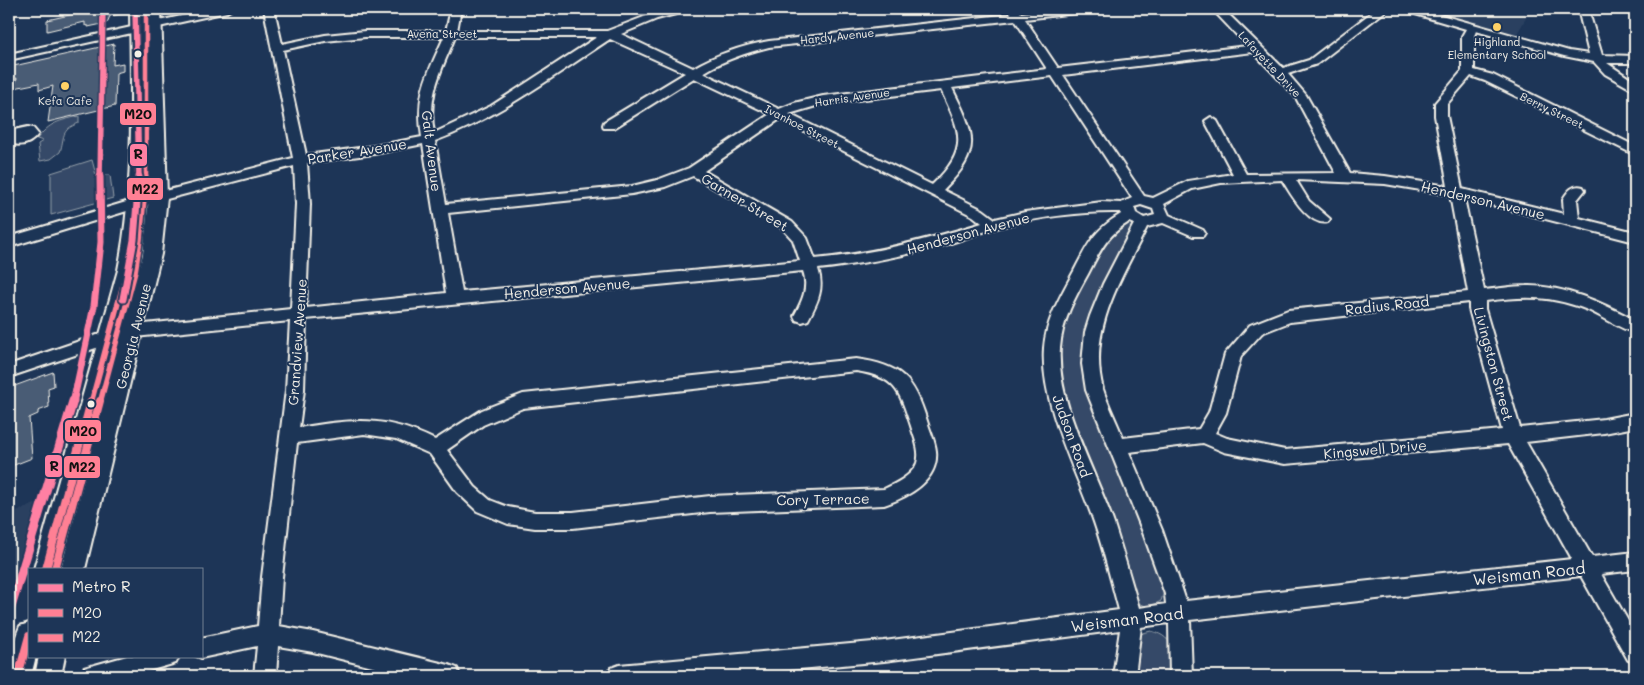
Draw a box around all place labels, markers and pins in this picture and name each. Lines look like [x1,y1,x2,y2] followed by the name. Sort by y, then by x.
[1491,21,1503,33] marker: Highland Elementary School
[1448,34,1546,62] place label: Highland Elementary School
[133,49,143,59] unlabelled marker
[59,80,71,92] marker: Kefa Cafe
[38,93,92,108] place label: Kefa Cafe
[86,399,96,409] unlabelled marker

